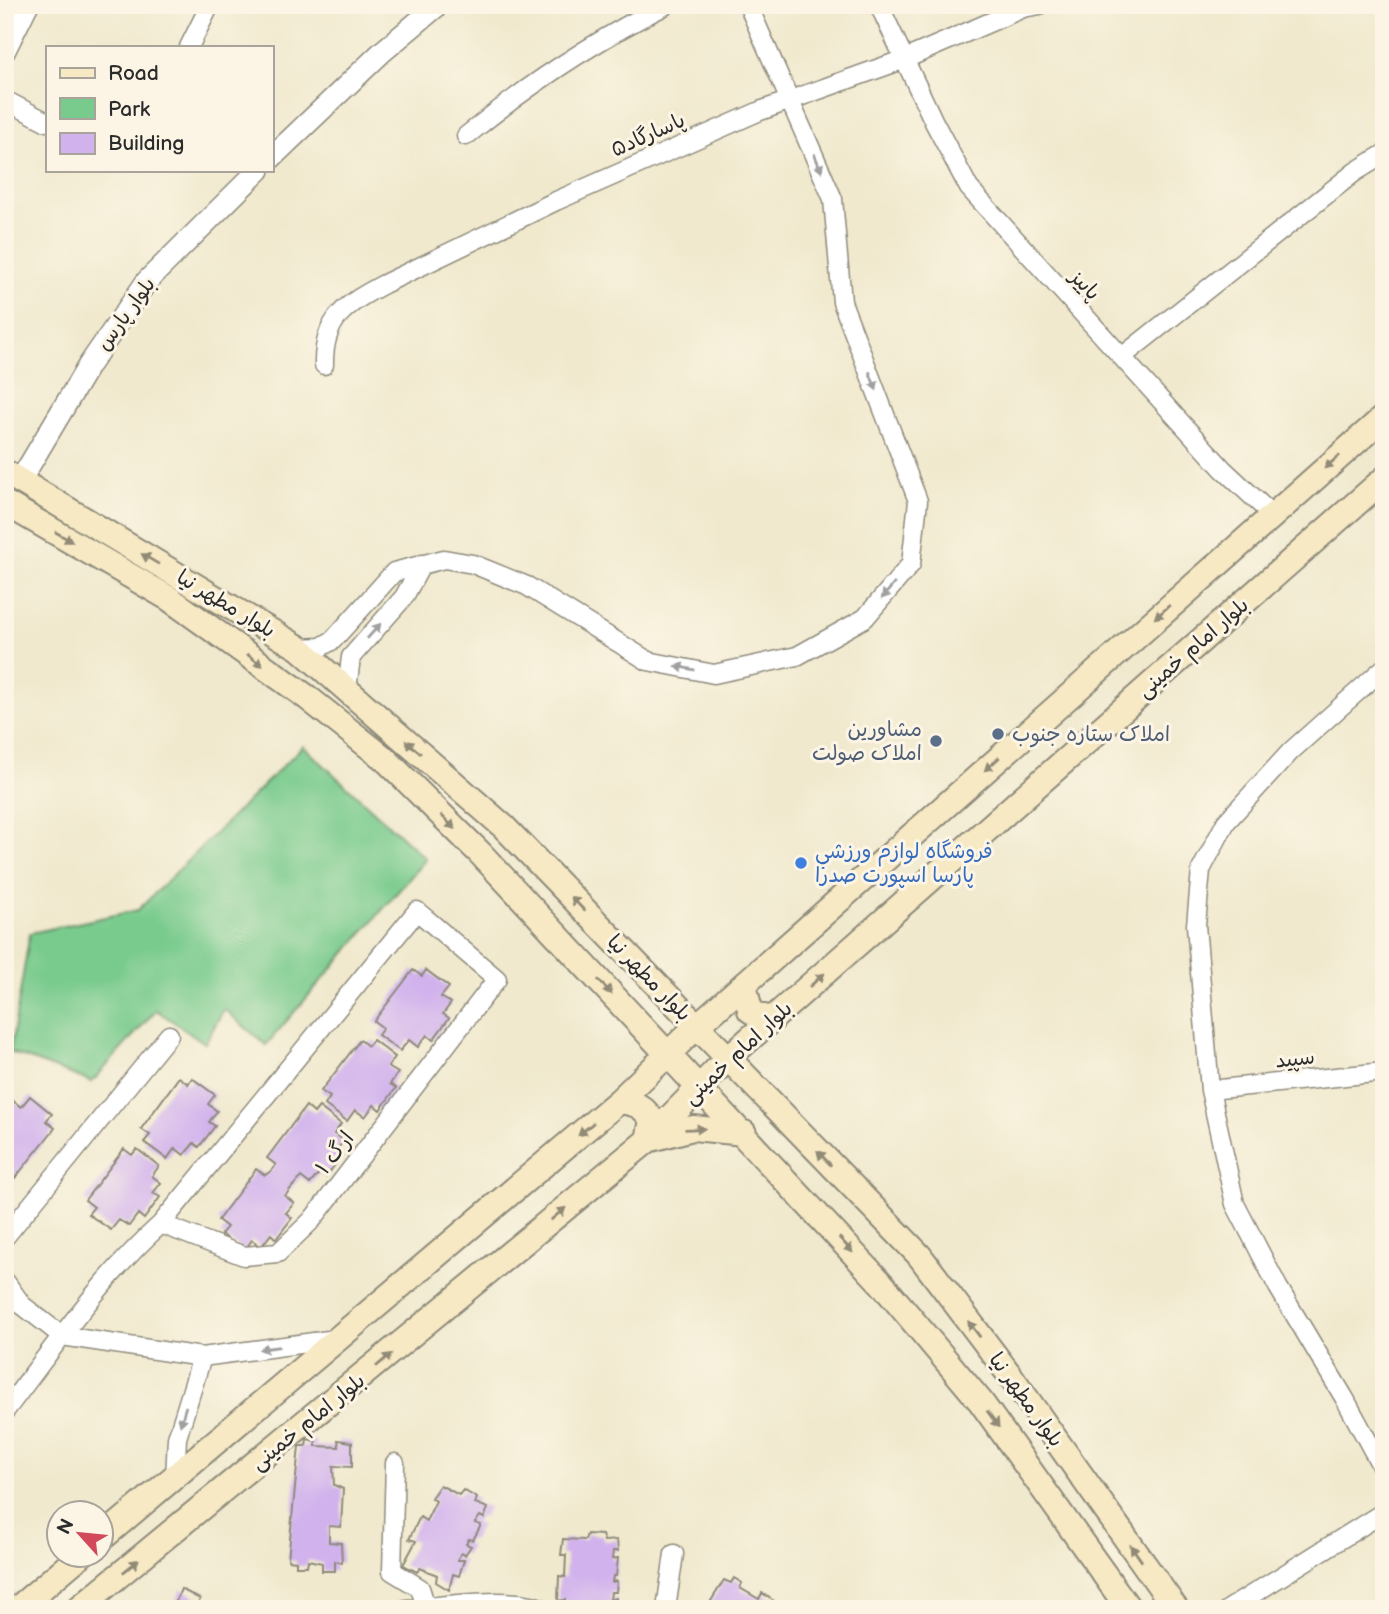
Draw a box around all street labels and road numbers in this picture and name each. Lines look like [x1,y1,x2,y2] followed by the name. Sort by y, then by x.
[607,108,689,162] street label: پاسارگاد۵
[1063,263,1105,306] street label: پاییز
[91,272,161,356] street label: بلوار پارس
[172,565,280,643] street label: بلوار مطهر نیا
[1132,593,1256,706] street label: بلوار امام خمینی
[602,930,696,1026] street label: بلوار مطهر نیا
[678,996,800,1112] street label: بلوار امام خمینی
[1274,1044,1316,1074] street label: سپید
[311,1127,359,1179] street label: ارگ ۱
[983,1348,1069,1452] street label: بلوار مطهر نیا
[246,1368,372,1478] street label: بلوار امام خمینی

